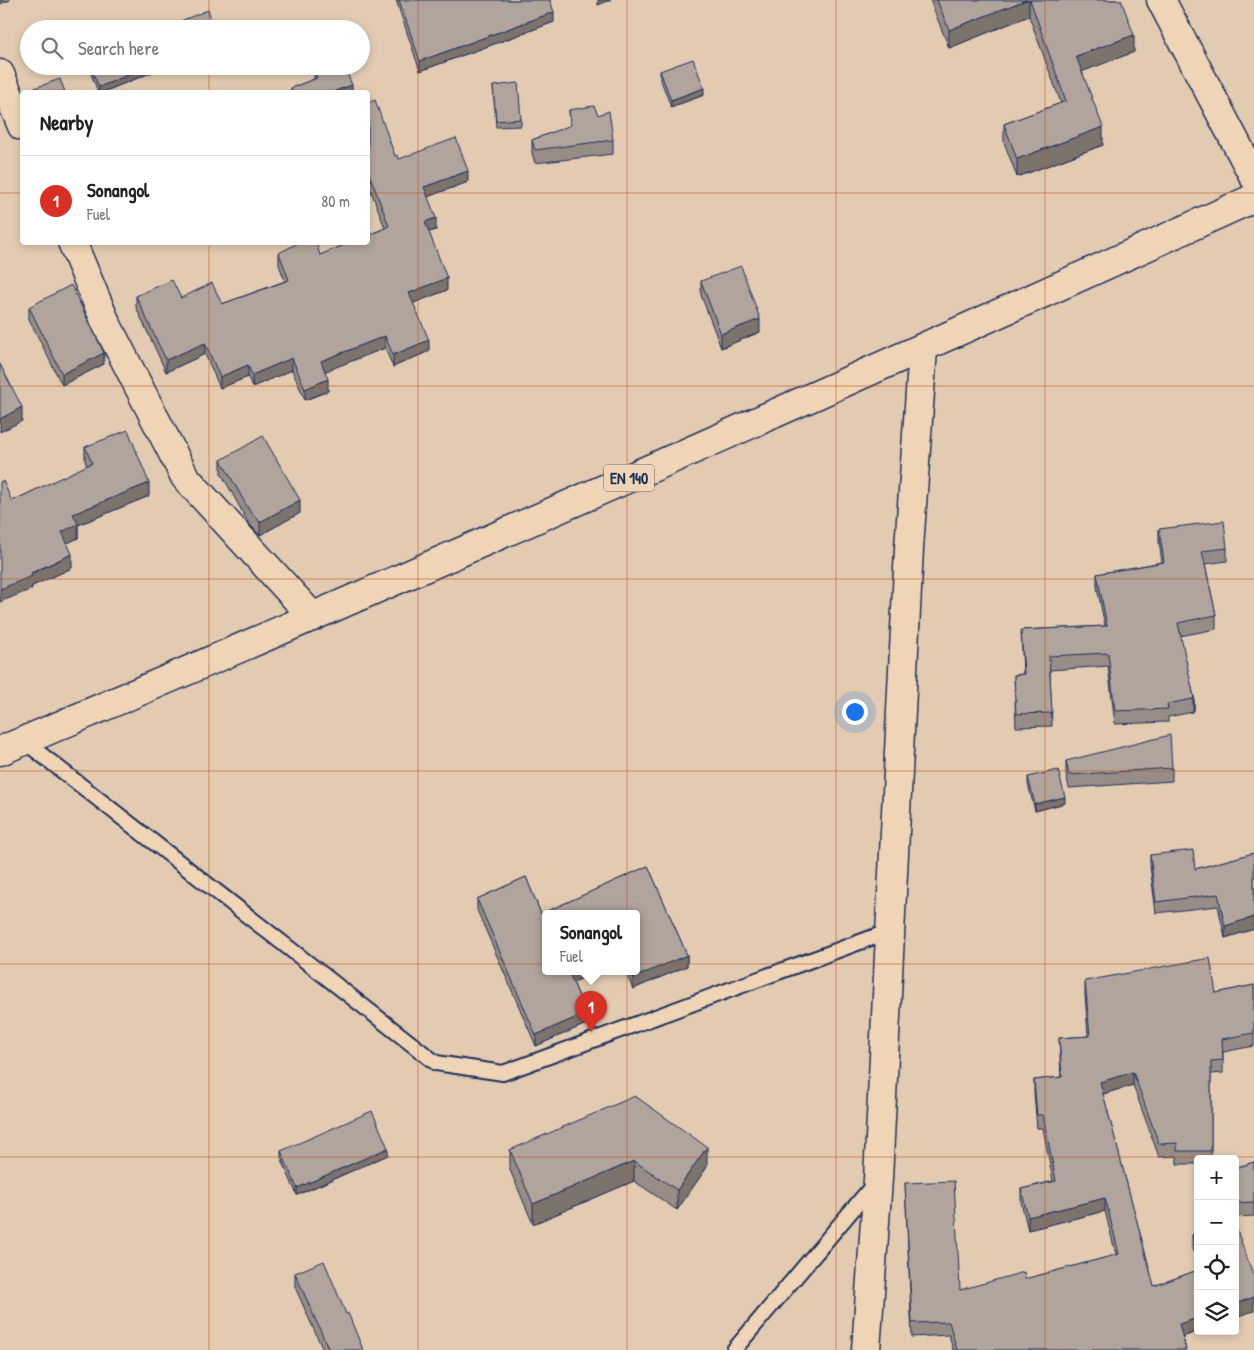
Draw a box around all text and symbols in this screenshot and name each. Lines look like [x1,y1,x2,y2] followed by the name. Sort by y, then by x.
[20,20,370,75] search box
[38,34,66,62] icon: search
[78,35,159,61] text: Search here
[40,108,93,137] text: Nearby
[87,177,149,203] text: Sonangol
[53,190,59,212] text: 1
[321,190,350,212] text: 80 m
[87,203,110,225] text: Fuel
[604,464,654,492] road number: EN 140
[842,699,868,725] your location
[542,910,640,975] popup
[560,919,622,945] text: Sonangol
[560,945,583,967] text: Fuel
[575,991,607,1032] pin: 1
[1194,1155,1239,1335] map controls
[1194,1155,1239,1200] button: +
[1194,1200,1239,1245] button: −
[1194,1245,1239,1290] button: locate
[1194,1290,1239,1335] button: layers

